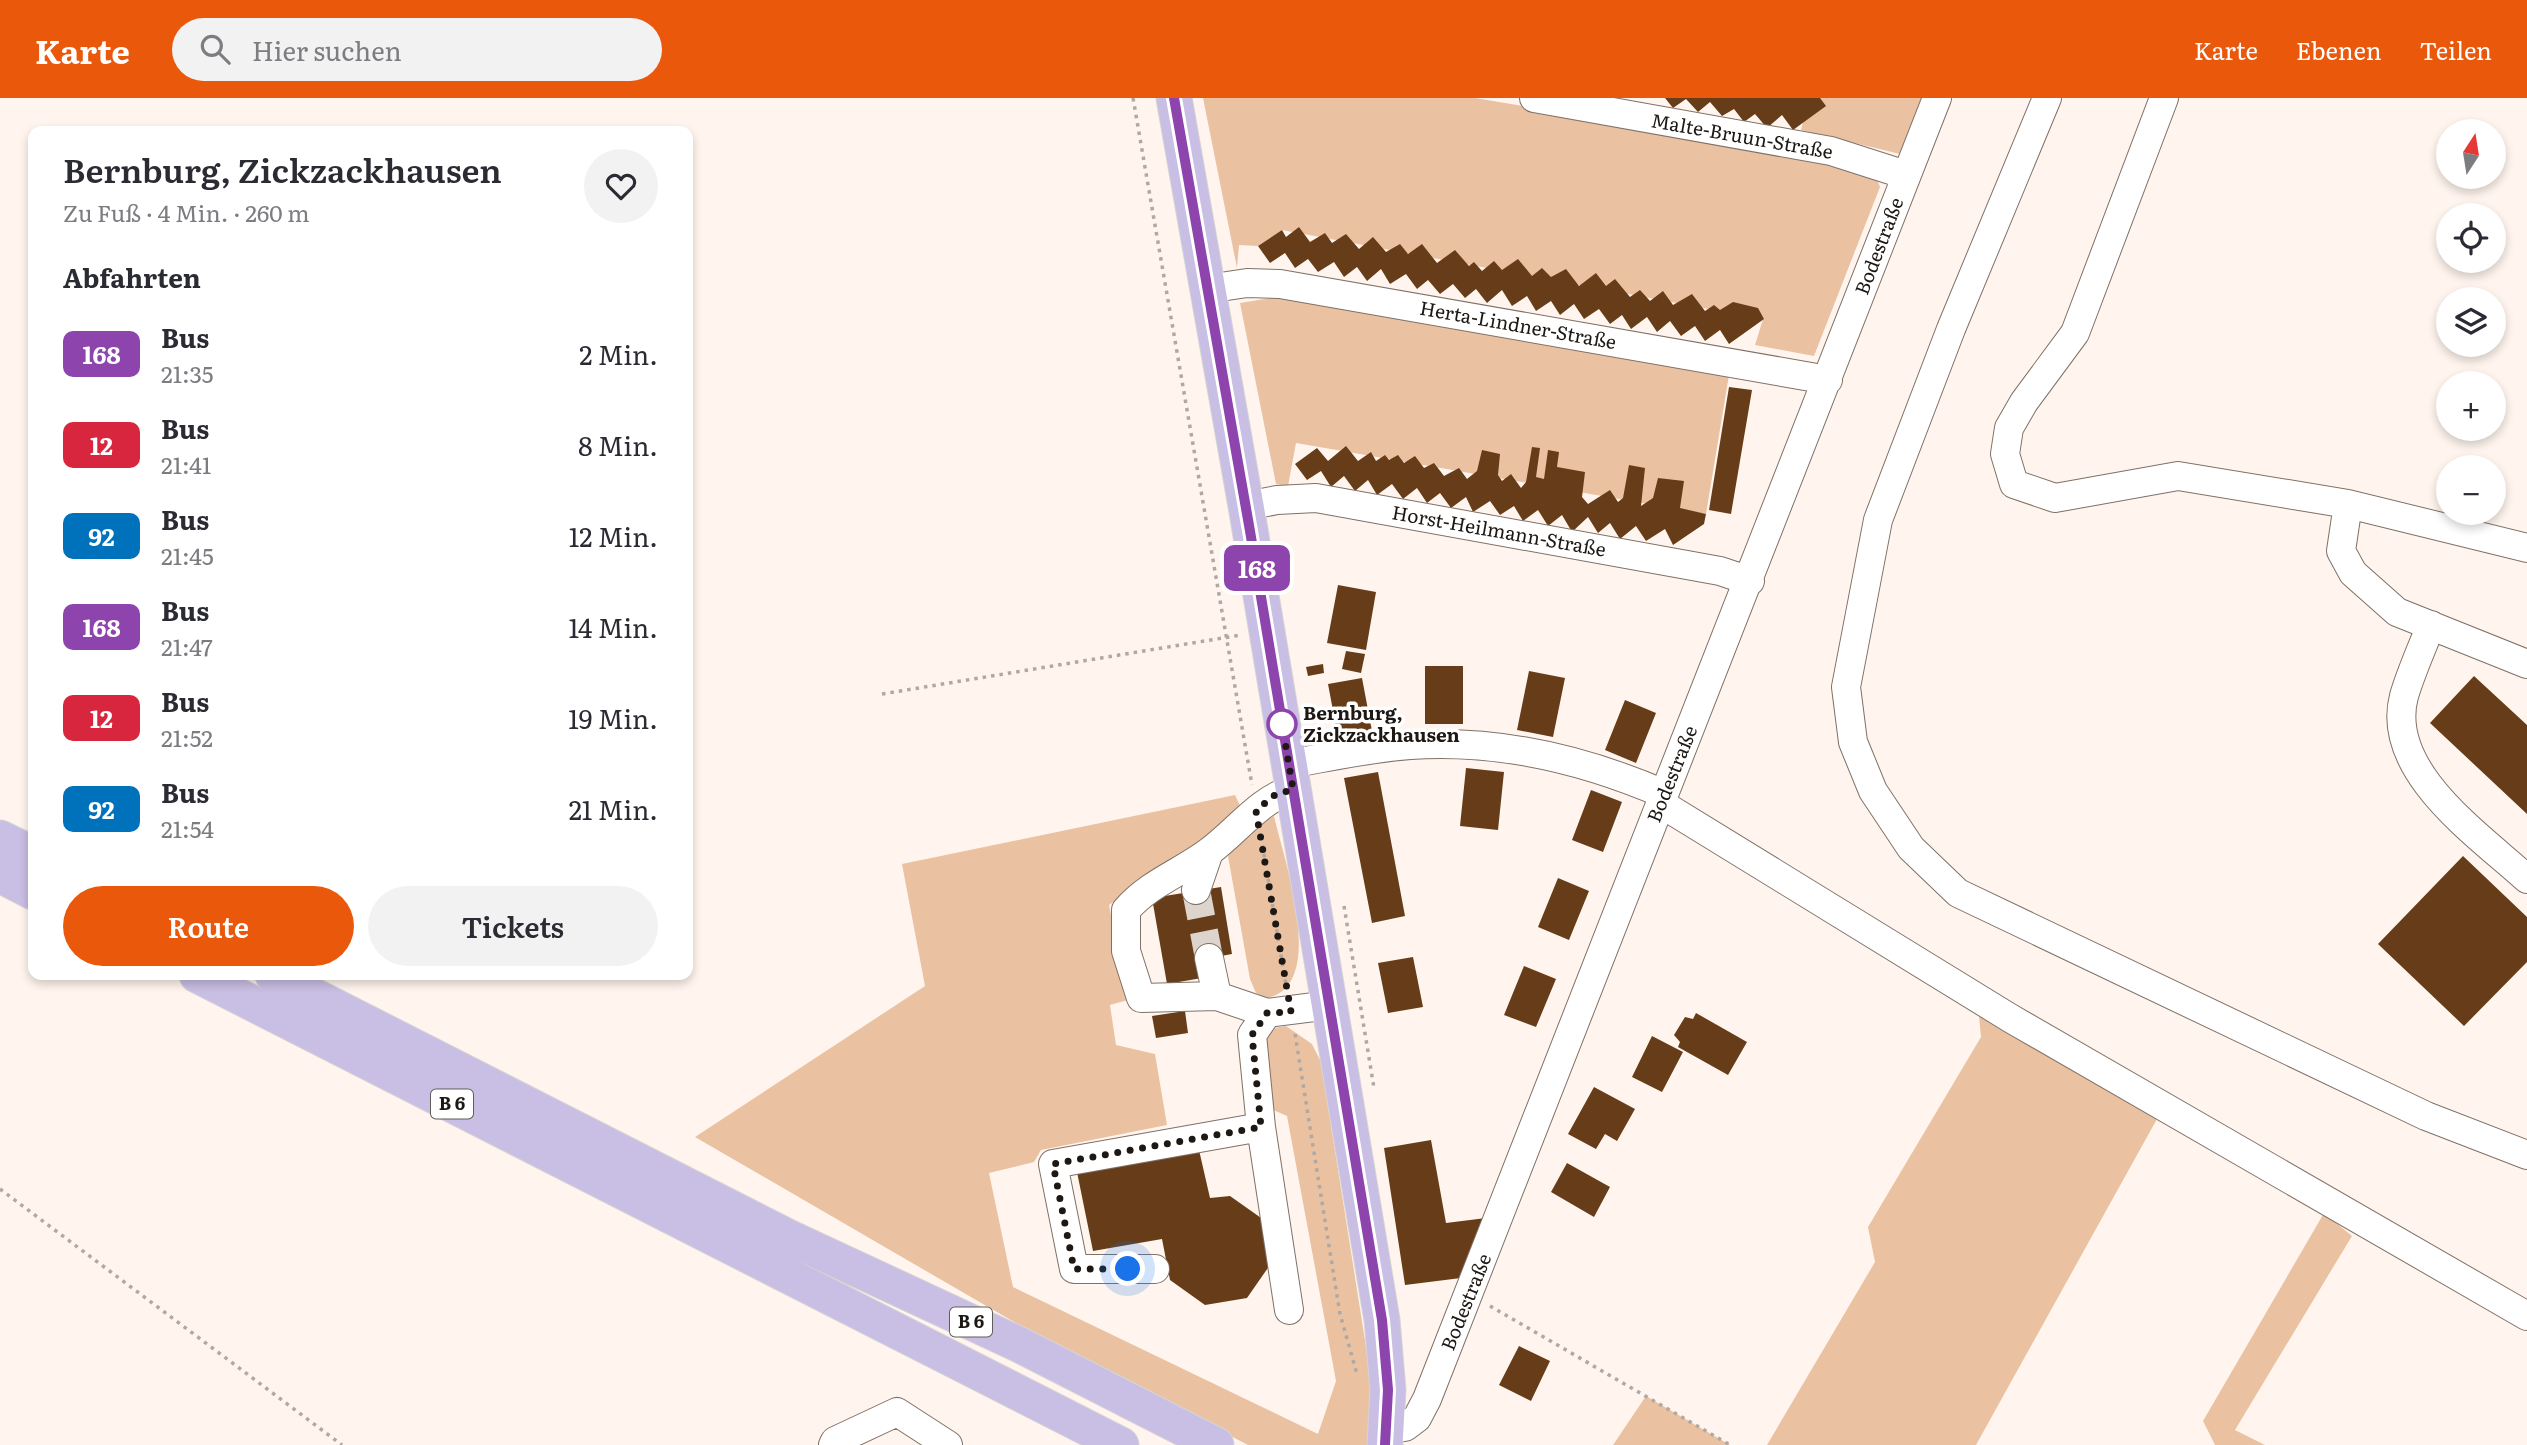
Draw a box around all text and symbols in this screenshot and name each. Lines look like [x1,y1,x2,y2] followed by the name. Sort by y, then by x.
[172,18,662,81] search box
[35,25,130,74] text: Karte
[196,30,234,68] icon: search
[252,30,402,69] text: Hier suchen
[2194,32,2258,67] text: Karte
[2296,32,2382,67] text: Ebenen
[2420,32,2492,67] text: Teilen
[1649,105,1835,165] street label: Malte-Bruun-Straße
[2436,119,2506,189] north arrow
[2436,119,2506,525] map controls
[63,144,502,193] text: Bernburg, Zickzackhausen
[584,149,658,223] button: heart
[1847,193,1910,298] street label: Bodestraße
[63,195,310,229] text: Zu Fuß · 4 Min. · 260 m
[2436,203,2506,273] button: locate
[63,257,201,296] text: Abfahrten
[2436,287,2506,357] button: layers
[1418,293,1619,355] street label: Herta-Lindner-Straße
[161,317,209,356] text: Bus
[579,334,658,373] text: 2 Min.
[82,336,121,371] text: 168
[161,356,214,390] text: 21:35
[2436,371,2506,441] button: +
[161,408,209,447] text: Bus
[578,425,658,464] text: 8 Min.
[90,427,113,462] text: 12
[161,447,211,481] text: 21:41
[2436,455,2506,525] button: −
[1390,497,1608,563] street label: Horst-Heilmann-Straße
[161,499,209,538] text: Bus
[569,516,658,555] text: 12 Min.
[88,518,115,553] text: 92
[161,538,214,572] text: 21:45
[1217,545,1297,591] line badge: 168
[1238,550,1276,585] text: 168
[161,590,209,629] text: Bus
[569,607,658,646] text: 14 Min.
[82,609,121,644] text: 168
[161,629,213,663] text: 21:47
[161,681,209,720] text: Bus
[568,698,658,737] text: 19 Min.
[1303,698,1460,748] place label: Bernburg, Zickzackhausen
[90,700,113,735] text: 12
[1267,709,1297,739] marker: Bernburg, Zickzackhausen
[161,720,213,754] text: 21:52
[1639,721,1703,826] street label: Bodestraße
[161,772,209,811] text: Bus
[569,789,658,828] text: 21 Min.
[88,791,115,826] text: 92
[161,811,214,845] text: 21:54
[63,886,354,966] button: Route
[368,886,658,966] button: Tickets
[431,1090,473,1119] road number: B 6
[1433,1249,1497,1354] street label: Bodestraße
[1110,1251,1145,1286] your location
[950,1308,992,1336] road number: B 6

